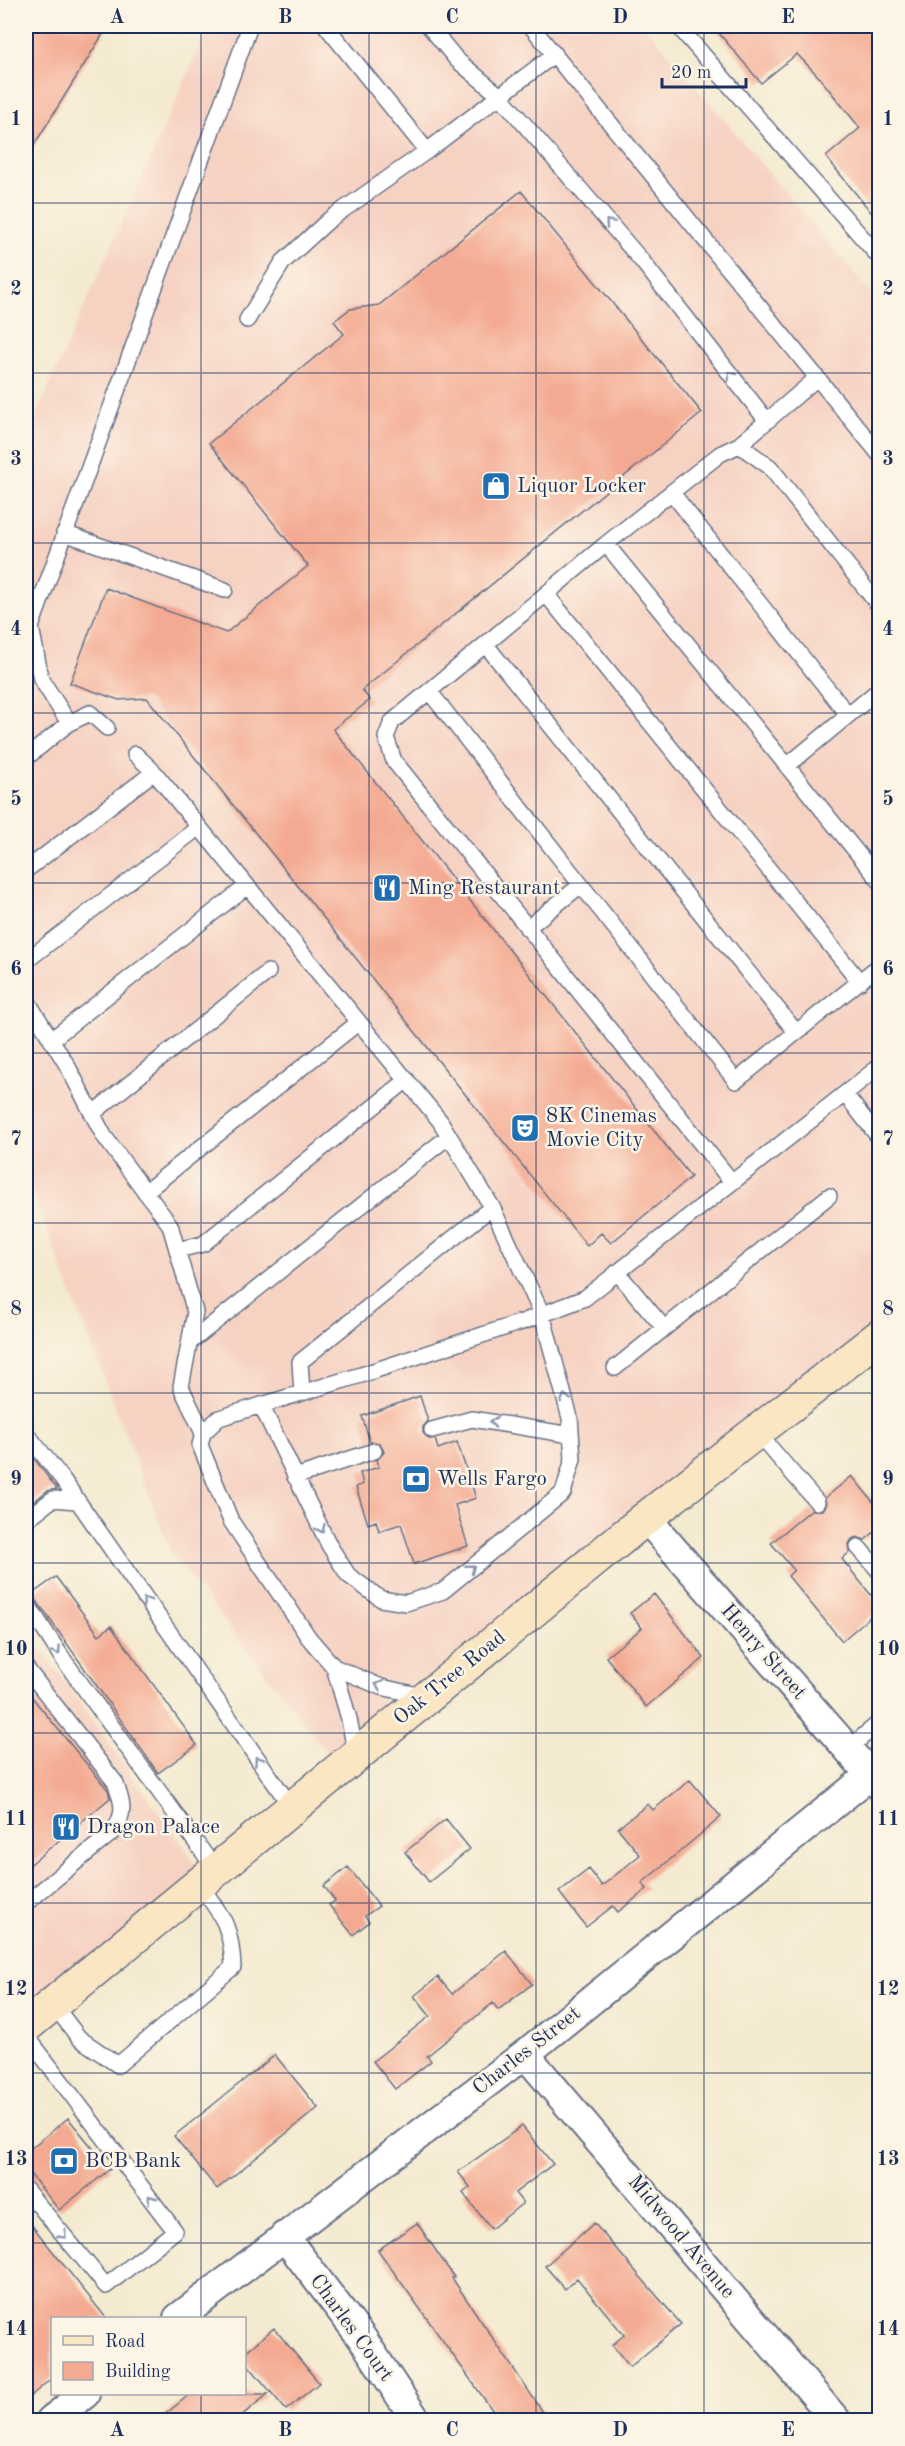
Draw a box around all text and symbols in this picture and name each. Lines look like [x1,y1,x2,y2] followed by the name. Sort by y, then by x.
[109,8,125,28] text: A
[278,8,292,28] text: B
[445,8,459,28] text: C
[612,8,628,28] text: D
[781,8,795,28] text: E
[662,51,746,89] scale bar
[671,64,711,82] text: 20 m
[10,110,22,130] text: 1
[882,110,894,130] text: 1
[605,219,616,230] one-way arrow
[10,280,22,300] text: 2
[882,280,894,300] text: 2
[727,371,738,382] one-way arrow
[10,450,22,470] text: 3
[882,450,894,470] text: 3
[480,470,512,502] shop icon: Liquor Locker
[517,476,647,497] place label: Liquor Locker
[10,620,22,640] text: 4
[882,620,894,640] text: 4
[10,789,22,810] text: 5
[882,789,894,810] text: 5
[371,872,403,904] restaurant icon: Ming Restaurant
[408,878,560,899] place label: Ming Restaurant
[10,960,22,980] text: 6
[882,960,894,980] text: 6
[546,1106,657,1151] place label: 8K Cinemas Movie City
[509,1112,541,1144] theatre icon: 8K Cinemas Movie City
[10,1130,22,1150] text: 7
[882,1130,894,1150] text: 7
[10,1300,22,1320] text: 8
[882,1300,894,1320] text: 8
[560,1393,572,1404] one-way arrow
[488,1417,498,1429] one-way arrow
[400,1463,432,1495] bank icon: Wells Fargo
[437,1469,547,1490] place label: Wells Fargo
[10,1470,22,1490] text: 9
[882,1470,894,1490] text: 9
[314,1523,326,1534] one-way arrow
[465,1565,476,1576] one-way arrow
[142,1596,153,1607] one-way arrow
[716,1600,810,1704] street label: Henry Street
[390,1627,510,1729] street label: Oak Tree Road
[4,1640,28,1660] text: 10
[876,1640,900,1660] text: 10
[50,1644,61,1655] one-way arrow
[375,1680,385,1693] one-way arrow
[254,1756,265,1767] one-way arrow
[4,1810,28,1830] text: 11
[876,1810,900,1830] text: 11
[50,1811,82,1843] restaurant icon: Dragon Palace
[87,1817,220,1838] place label: Dragon Palace
[4,1980,28,2000] text: 12
[876,1980,900,2000] text: 12
[469,2003,585,2099] street label: Charles Street
[48,2145,80,2177] bank icon: BCB Bank
[4,2150,28,2170] text: 13
[876,2150,900,2170] text: 13
[85,2151,181,2172] place label: BCB Bank
[623,2171,739,2303] street label: Midwood Avenue
[147,2194,158,2205] one-way arrow
[56,2228,67,2239] one-way arrow
[305,2271,397,2385] street label: Charles Court
[51,2317,246,2395] legend
[4,2320,28,2340] text: 14
[876,2320,900,2340] text: 14
[105,2333,145,2351] text: Road
[105,2363,171,2381] text: Building
[109,2421,125,2441] text: A
[278,2421,292,2441] text: B
[445,2421,459,2441] text: C
[612,2421,628,2441] text: D
[781,2421,795,2441] text: E

